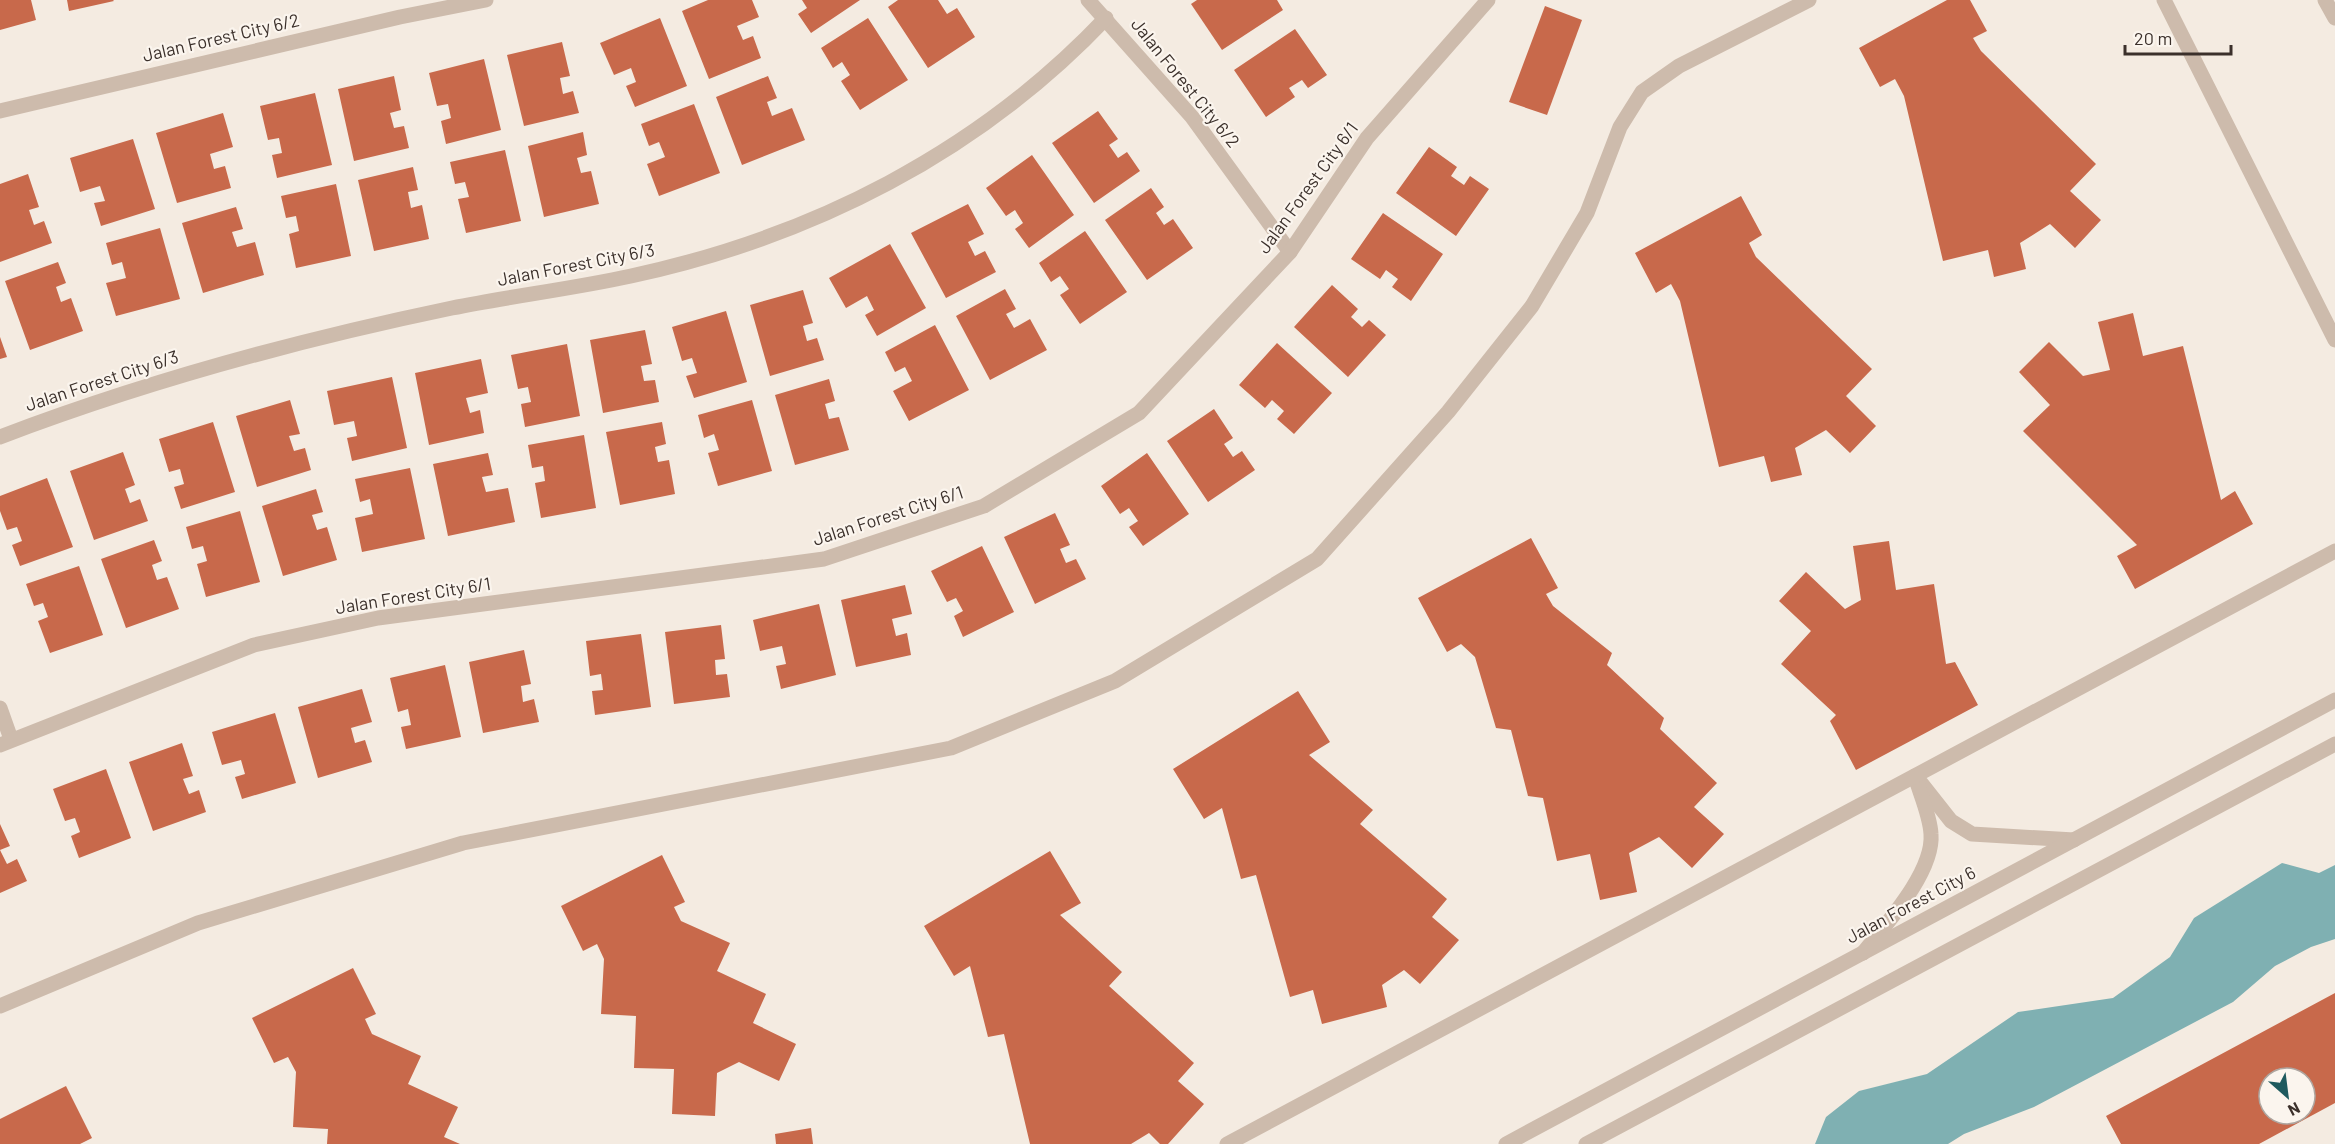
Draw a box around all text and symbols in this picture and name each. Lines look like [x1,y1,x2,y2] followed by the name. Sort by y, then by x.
[140,8,301,66] street label: Jalan Forest City 6/2
[1127,13,1245,152] street label: Jalan Forest City 6/2
[2125,18,2232,56] scale bar
[2134,27,2172,49] text: 20 m
[1252,117,1362,257] street label: Jalan Forest City 6/1
[495,238,656,290] street label: Jalan Forest City 6/3
[22,345,181,415] street label: Jalan Forest City 6/3
[810,480,966,550] street label: Jalan Forest City 6/1
[334,572,492,618] street label: Jalan Forest City 6/1
[1842,861,1979,948] street label: Jalan Forest City 6
[2257,1066,2317,1126] north arrow
[2285,1099,2303,1121] text: N

